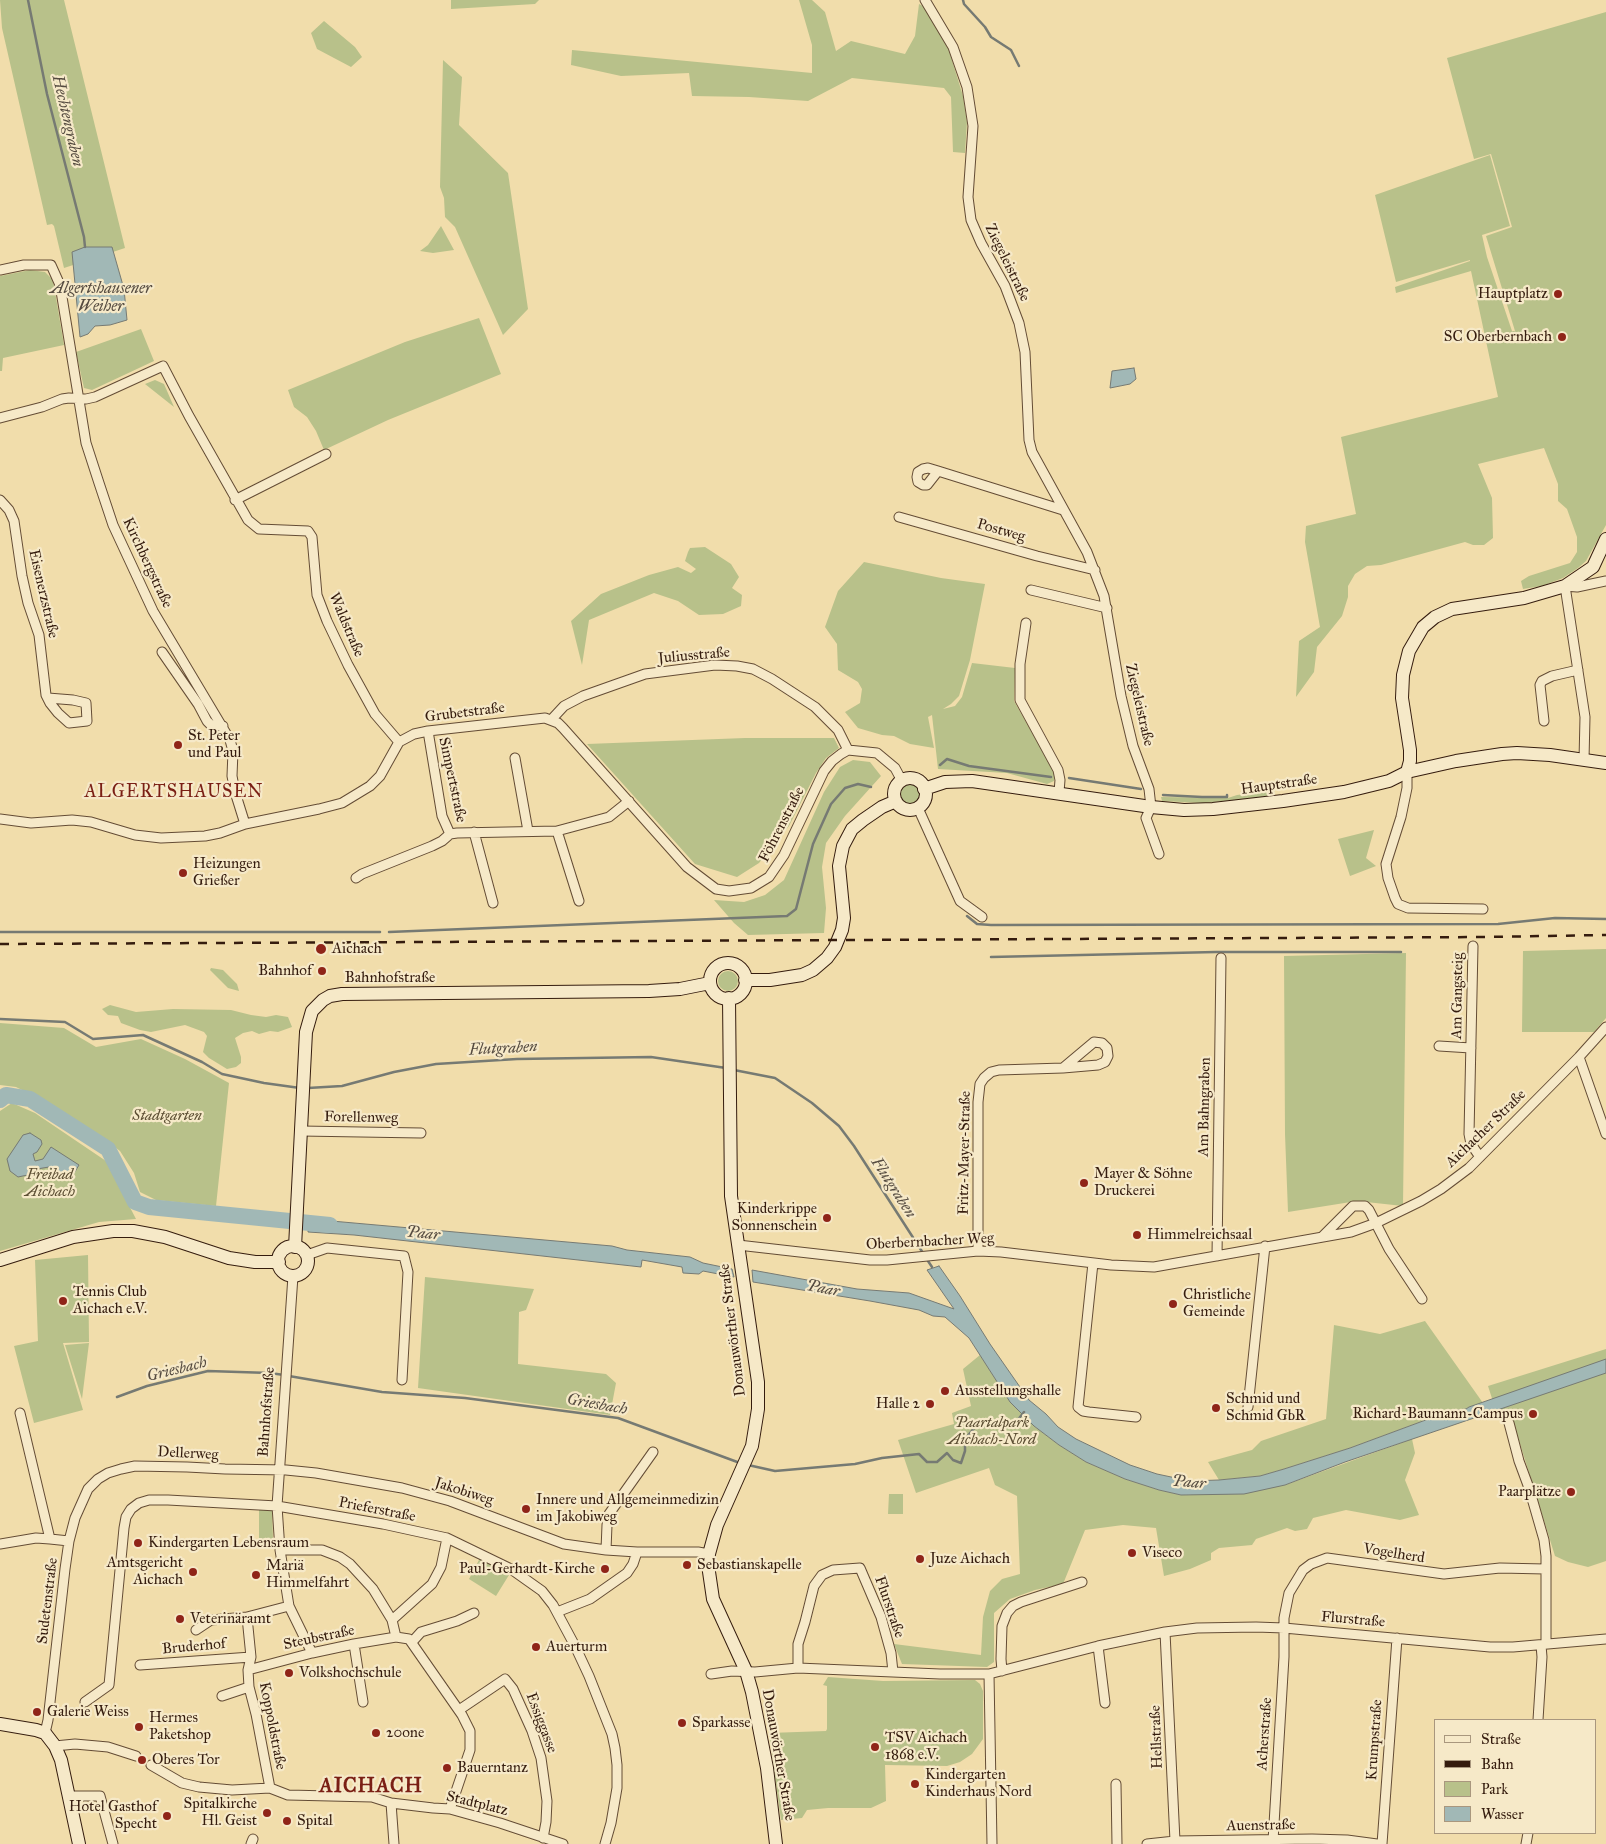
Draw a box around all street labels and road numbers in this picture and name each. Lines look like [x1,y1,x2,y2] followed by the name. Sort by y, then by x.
[980,221,1034,305] street label: Ziegeleistraße
[118,515,176,611] street label: Kirchbergstraße
[975,516,1027,546] street label: Postweg
[24,548,62,640] street label: Eisenerzstraße
[324,590,368,660] street label: Waldstraße
[657,644,731,668] street label: Juliusstraße
[1121,662,1157,748] street label: Ziegeleistraße
[424,699,506,727] street label: Grubetstraße
[434,736,470,824] street label: Simpertstraße
[1240,771,1318,799] street label: Hauptstraße
[755,784,809,866] street label: Föhrenstraße
[1448,953,1468,1039] street label: Am Gangsteig
[345,969,435,987] street label: Bahnhofstraße
[1195,1057,1215,1157] street label: Am Bahngraben
[1442,1086,1530,1172] street label: Aichacher Straße
[955,1091,975,1215] street label: Fritz-Mayer-Straße
[324,1108,398,1128] street label: Forellenweg
[866,1230,994,1254] street label: Oberbernbacher Weg
[716,1263,750,1397] street label: Donauwörther Straße
[255,1366,279,1458] street label: Bahnhofstraße
[157,1443,219,1465] street label: Dellerweg
[432,1474,496,1510] street label: Jakobiweg
[337,1494,417,1526] street label: Prieferstraße
[1362,1540,1426,1568] street label: Vogelherd
[34,1557,62,1645] street label: Sudetenstraße
[870,1574,908,1640] street label: Flurstraße
[1320,1608,1386,1632] street label: Flurstraße
[282,1622,356,1654] street label: Steubstraße
[161,1635,227,1659] street label: Bruderhof
[255,1681,289,1771] street label: Koppoldstraße
[758,1688,798,1822] street label: Donauwörther Straße
[521,1690,561,1756] street label: Essiggasse
[1253,1697,1277,1771] street label: Acherstraße
[1363,1699,1387,1781] street label: Krumpstraße
[1147,1705,1167,1769] street label: Hellstraße
[444,1788,510,1820] street label: Stadtplatz
[1226,1816,1296,1836] street label: Auenstraße

